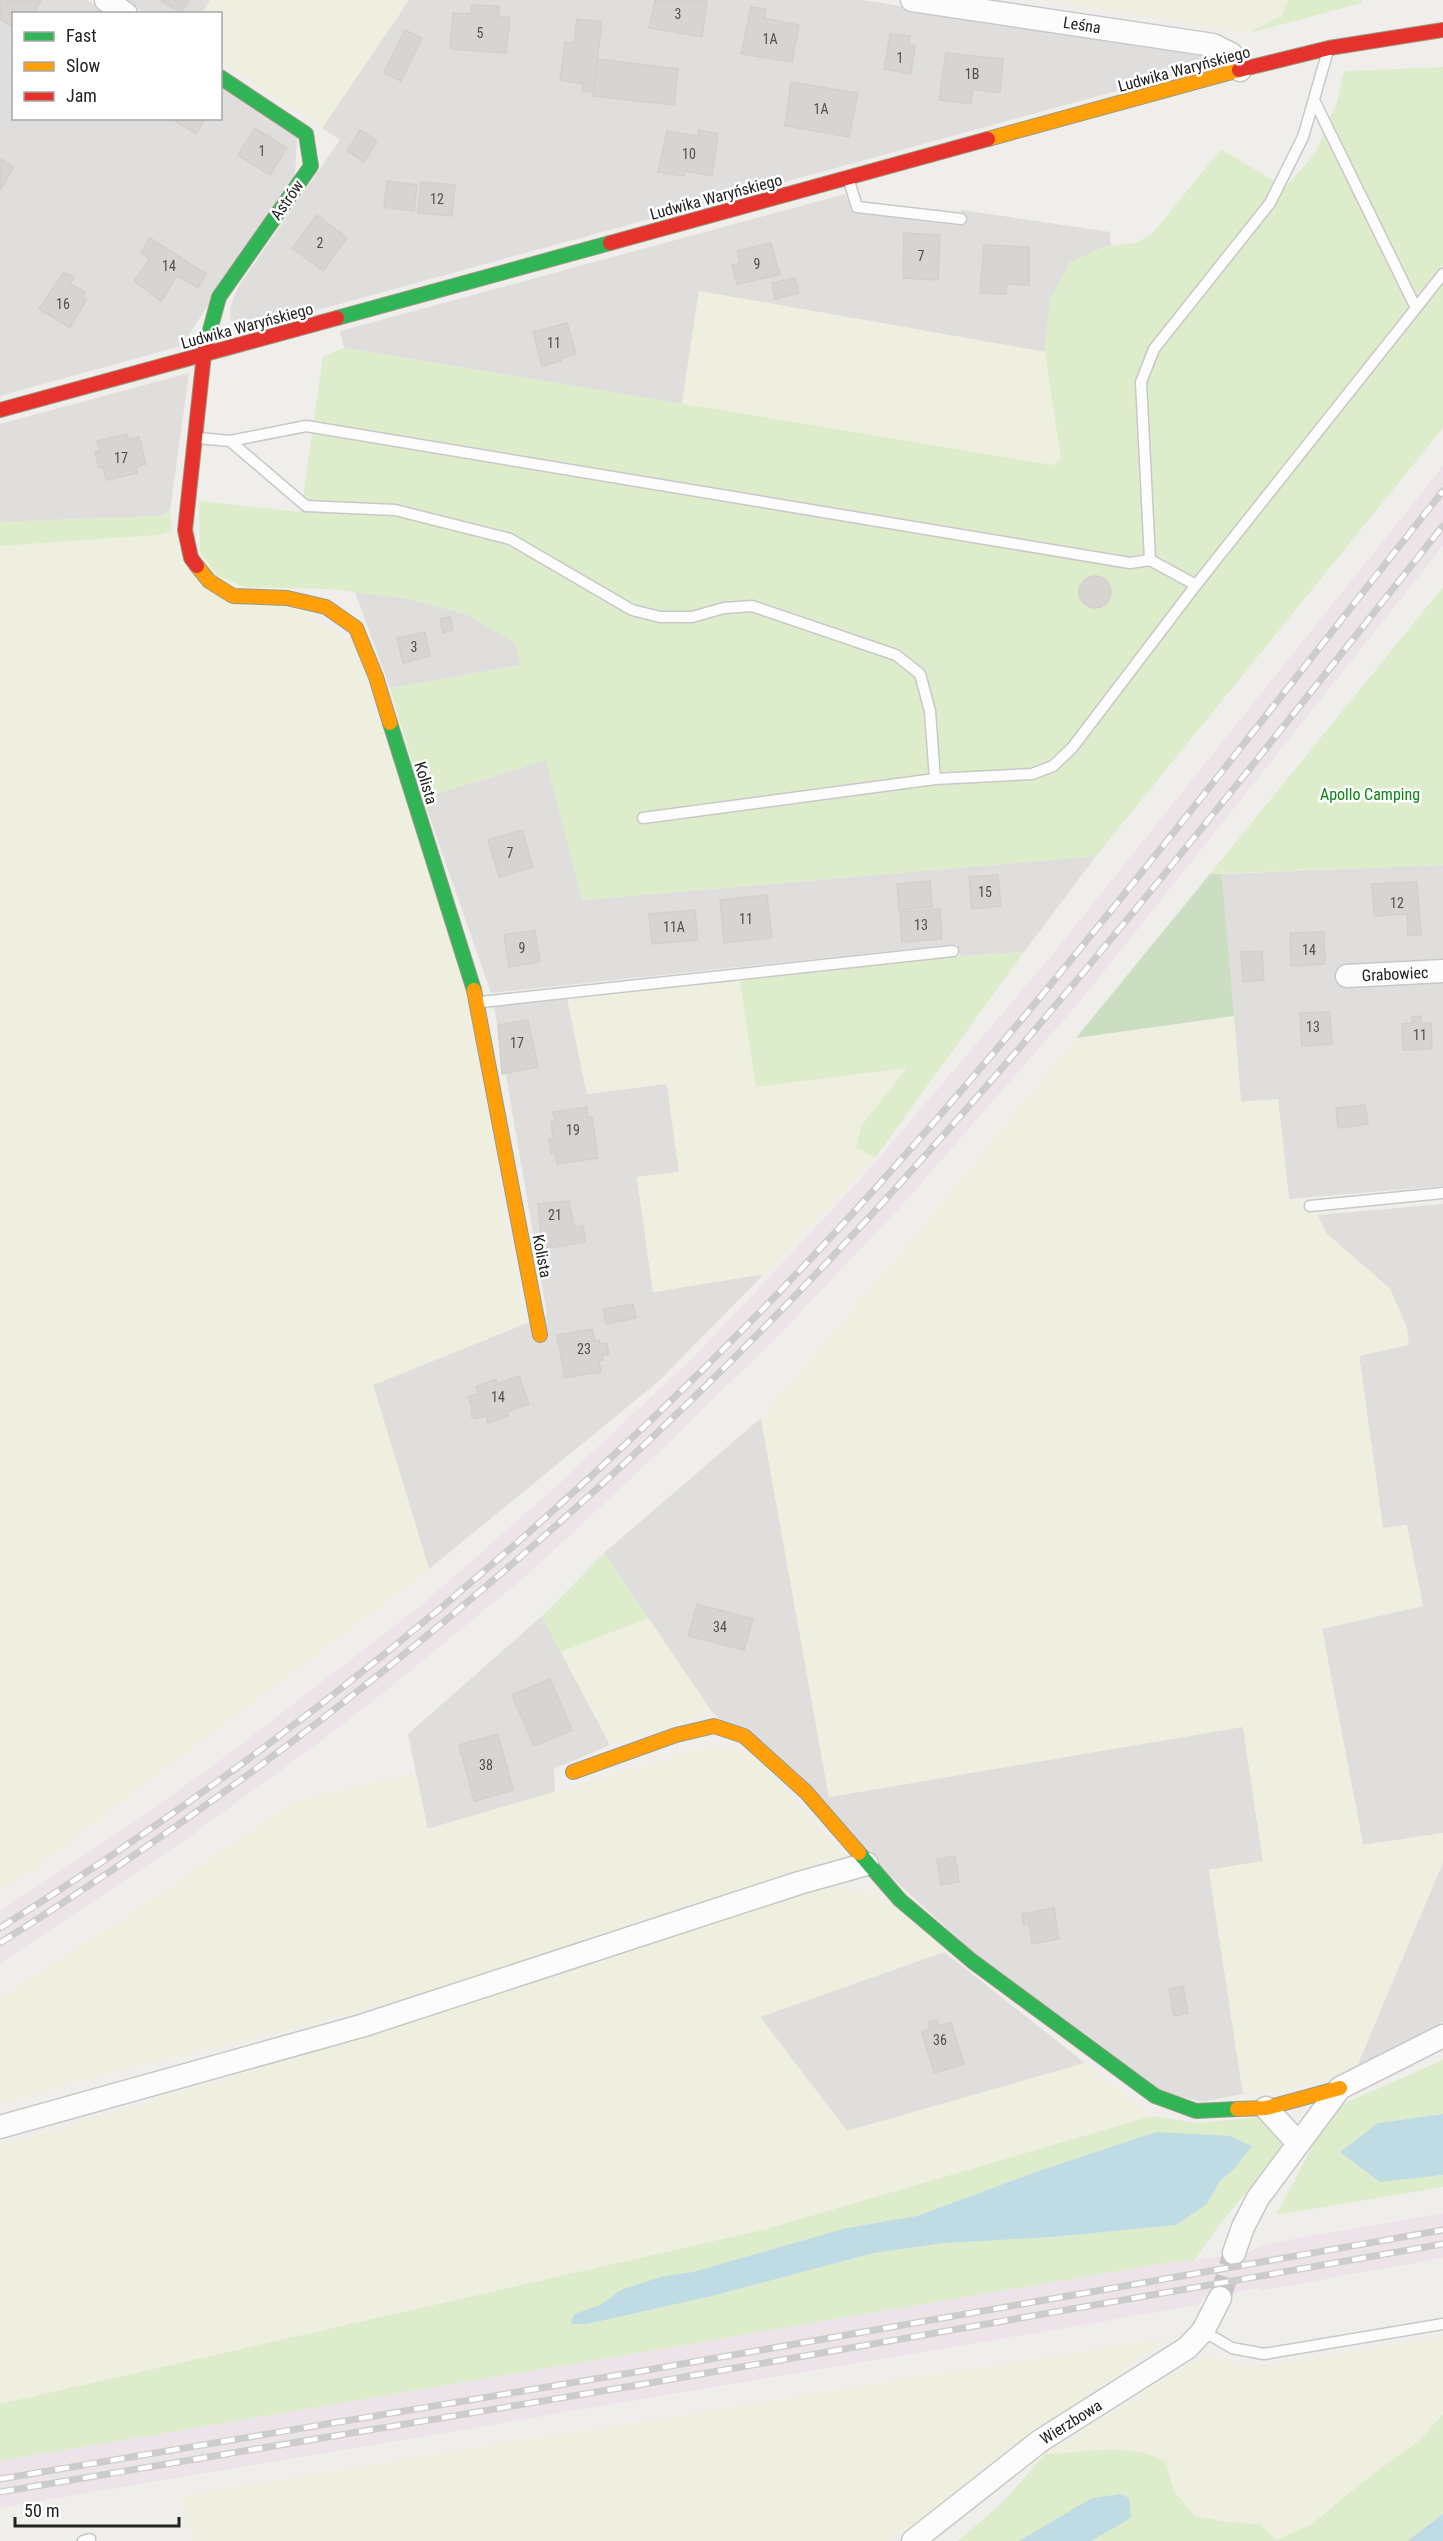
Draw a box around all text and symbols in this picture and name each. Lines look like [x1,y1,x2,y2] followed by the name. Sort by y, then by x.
[675,6,681,22] house number: 3
[12,12,222,120] legend
[1062,13,1102,37] street label: Leśna
[66,25,97,46] text: Fast
[477,25,484,41] house number: 5
[763,31,777,47] house number: 1A
[1116,42,1252,96] street label: Ludwika Waryńskiego
[897,50,903,66] house number: 1
[66,55,101,76] text: Slow
[965,66,979,82] house number: 1B
[66,85,97,106] text: Jam
[814,101,828,117] house number: 1A
[259,143,265,159] house number: 1
[682,146,696,162] house number: 10
[648,170,784,224] street label: Ludwika Waryńskiego
[266,176,308,224] street label: Astrów
[430,191,444,207] house number: 12
[317,235,324,251] house number: 2
[918,248,925,264] house number: 7
[754,256,760,272] house number: 9
[162,258,176,274] house number: 14
[56,296,70,312] house number: 16
[179,299,315,353] street label: Ludwika Waryńskiego
[547,335,561,351] house number: 11
[114,450,128,466] house number: 17
[411,639,417,655] house number: 3
[411,759,441,807] street label: Kolista
[1320,785,1420,804] park label: Apollo Camping
[507,845,514,861] house number: 7
[978,884,992,900] house number: 15
[1390,895,1404,911] house number: 12
[739,911,753,927] house number: 11
[914,917,928,933] house number: 13
[663,919,685,935] house number: 11A
[519,940,525,956] house number: 9
[1302,942,1316,958] house number: 14
[1361,963,1429,985] street label: Grabowiec
[1306,1019,1320,1035] house number: 13
[1413,1027,1427,1043] house number: 11
[510,1035,524,1051] house number: 17
[566,1122,580,1138] house number: 19
[548,1207,562,1223] house number: 21
[529,1233,555,1279] street label: Kolista
[577,1341,591,1357] house number: 23
[491,1389,505,1405] house number: 14
[713,1619,727,1635] house number: 34
[479,1757,493,1773] house number: 38
[933,2032,947,2048] house number: 36
[1037,2396,1105,2448] street label: Wierzbowa
[15,2490,178,2528] scale bar
[24,2500,59,2521] text: 50 m

